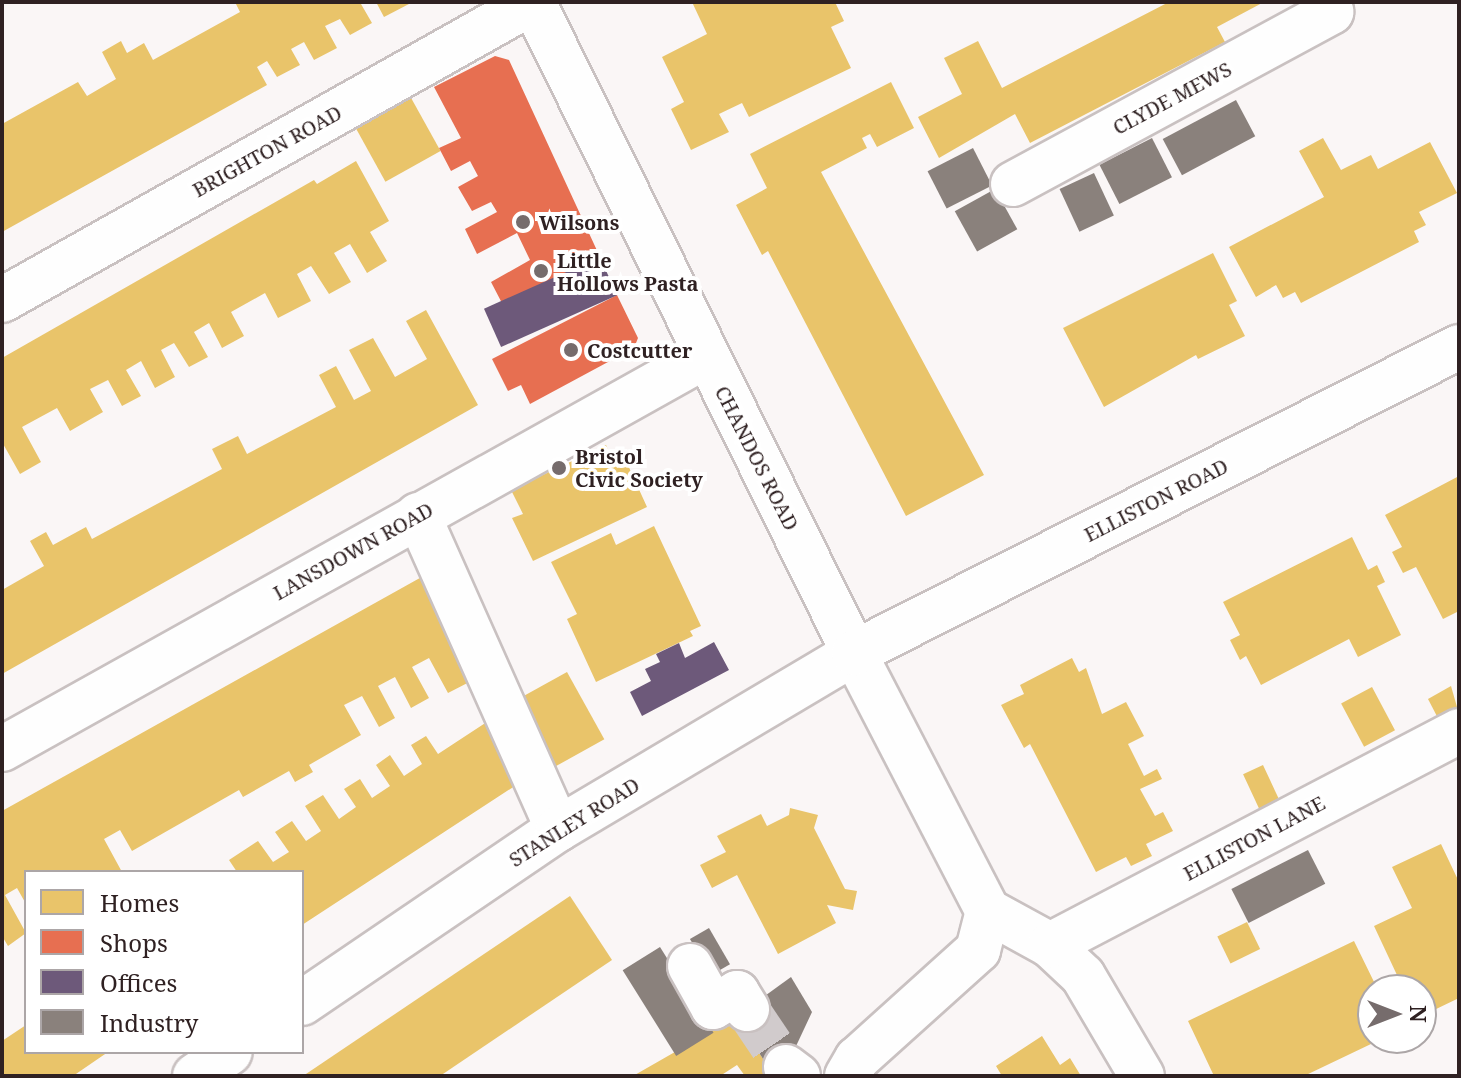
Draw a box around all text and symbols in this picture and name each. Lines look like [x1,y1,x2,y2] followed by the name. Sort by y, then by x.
[1109,57,1235,139] street label: CLYDE MEWS
[188,100,346,202] street label: BRIGHTON ROAD
[539,210,619,234] place label: Wilsons
[514,213,532,231] marker: Wilsons
[557,248,698,295] place label: Little Hollows Pasta
[532,262,550,280] marker: Little Hollows Pasta
[587,338,692,362] place label: Costcutter
[562,341,580,359] marker: Costcutter
[710,382,804,534] street label: CHANDOS ROAD
[575,444,703,491] place label: Bristol Civic Society
[1080,453,1232,547] street label: ELLISTON ROAD
[550,459,568,477] marker: Bristol Civic Society
[269,497,437,605] street label: LANSDOWN ROAD
[504,772,644,872] street label: STANLEY ROAD
[1179,791,1329,885] street label: ELLISTON LANE
[24,870,304,1054] legend
[100,886,179,919] text: Homes
[100,926,168,959] text: Shops
[100,966,177,999] text: Offices
[1357,974,1437,1054] north arrow
[1404,1005,1434,1023] text: N
[100,1006,198,1039] text: Industry

